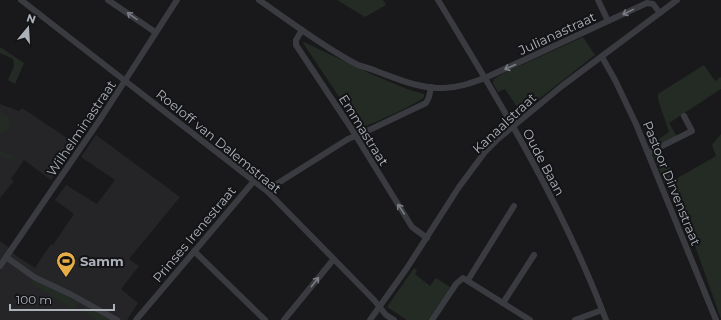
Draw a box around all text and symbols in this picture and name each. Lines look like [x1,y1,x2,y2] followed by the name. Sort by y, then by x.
[8,8,48,48] north arrow
[515,8,598,58] street label: Julianastraat
[622,9,634,16] one-way arrow
[25,10,37,27] text: N
[127,12,138,20] one-way arrow
[504,63,516,71] one-way arrow
[43,77,119,179] street label: Wilhelminastraat
[153,86,285,196] street label: Roeloff van Dalemstraat
[469,89,539,157] street label: Kanaalstraat
[336,91,392,169] street label: Emmastraat
[640,118,704,248] street label: Pastoor Dirvenstraat
[520,126,568,198] street label: Oude Baan
[149,183,239,285] street label: Prinses Irenestraat
[397,204,405,215] one-way arrow
[55,250,77,278] sports icon: Samm
[80,253,124,269] place label: Samm
[310,276,319,287] one-way arrow
[10,286,114,312] scale bar
[16,292,52,307] text: 100 m

